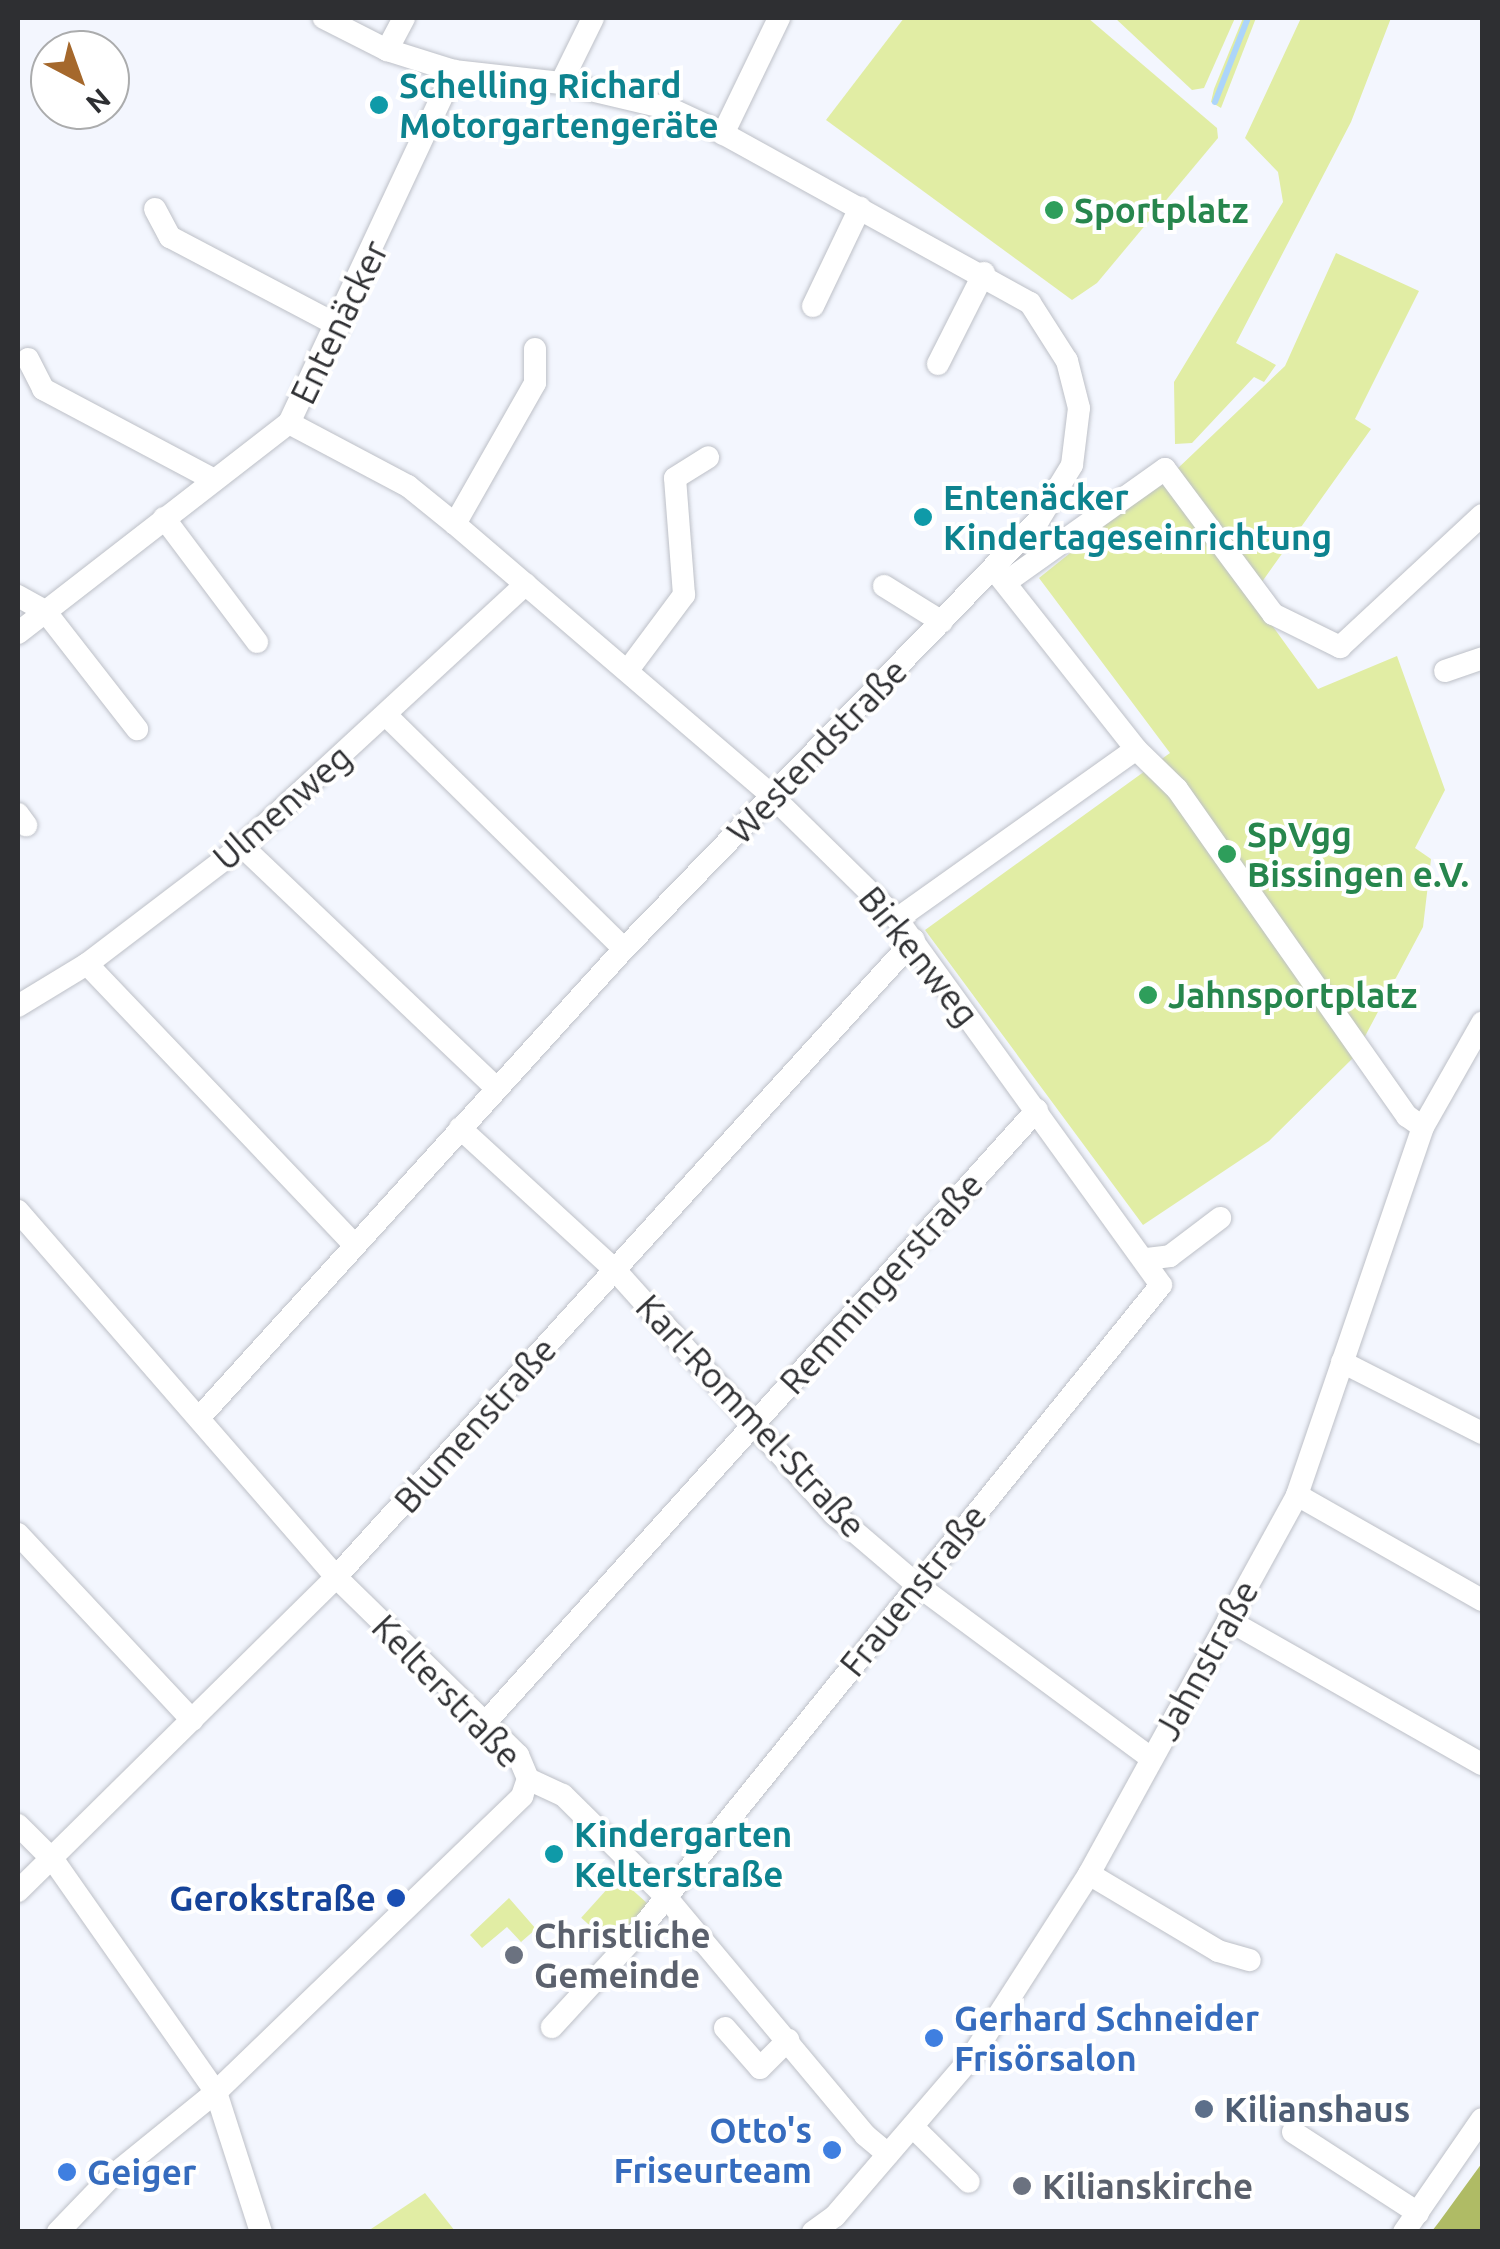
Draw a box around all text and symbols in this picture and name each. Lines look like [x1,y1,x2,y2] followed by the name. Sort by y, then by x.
[30,30,130,130] north arrow
[399,64,719,146] place label: Schelling Richard Motorgartengeräte
[81,83,117,120] text: N
[368,94,390,116] marker: Schelling Richard Motorgartengeräte
[1074,189,1249,231] place label: Sportplatz
[1043,199,1065,221] marker: Sportplatz
[281,233,397,411] street label: Entenäcker
[943,476,1332,558] place label: Entenäcker Kindertageseinrichtung
[912,506,934,528] marker: Entenäcker Kindertageseinrichtung
[718,650,916,852] street label: Westendstraße
[204,736,360,878] street label: Ulmenweg
[1247,813,1469,895] place label: SpVgg Bissingen e.V.
[1216,843,1238,865] marker: SpVgg Bissingen e.V.
[850,878,988,1034] street label: Birkenweg
[1168,974,1417,1016] place label: Jahnsportplatz
[1137,984,1159,1006] marker: Jahnsportplatz
[771,1164,991,1402] street label: Remmingerstraße
[628,1286,874,1546] street label: Karl-Rommel-Straße
[385,1329,565,1521] street label: Blumenstraße
[831,1496,995,1684] street label: Frauenstraße
[1145,1573,1267,1747] street label: Jahnstraße
[364,1606,530,1776] street label: Kelterstraße
[574,1813,792,1895] place label: Kindergarten Kelterstraße
[543,1843,565,1865] marker: Kindergarten Kelterstraße
[169,1877,376,1919] place label: Gerokstraße
[385,1887,407,1909] marker: Gerokstraße
[534,1914,711,1996] place label: Christliche Gemeinde
[503,1944,525,1966] marker: Christliche Gemeinde
[954,1997,1259,2079] place label: Gerhard Schneider Frisörsalon
[923,2027,945,2049] marker: Gerhard Schneider Frisörsalon
[1224,2088,1410,2130] place label: Kilianshaus
[1193,2098,1215,2120] marker: Kilianshaus
[613,2109,812,2191] place label: Otto's Friseurteam
[821,2139,843,2161] marker: Otto's Friseurteam
[87,2151,196,2193] place label: Geiger
[56,2161,78,2183] marker: Geiger
[1042,2165,1253,2207] place label: Kilianskirche
[1011,2175,1033,2197] marker: Kilianskirche

